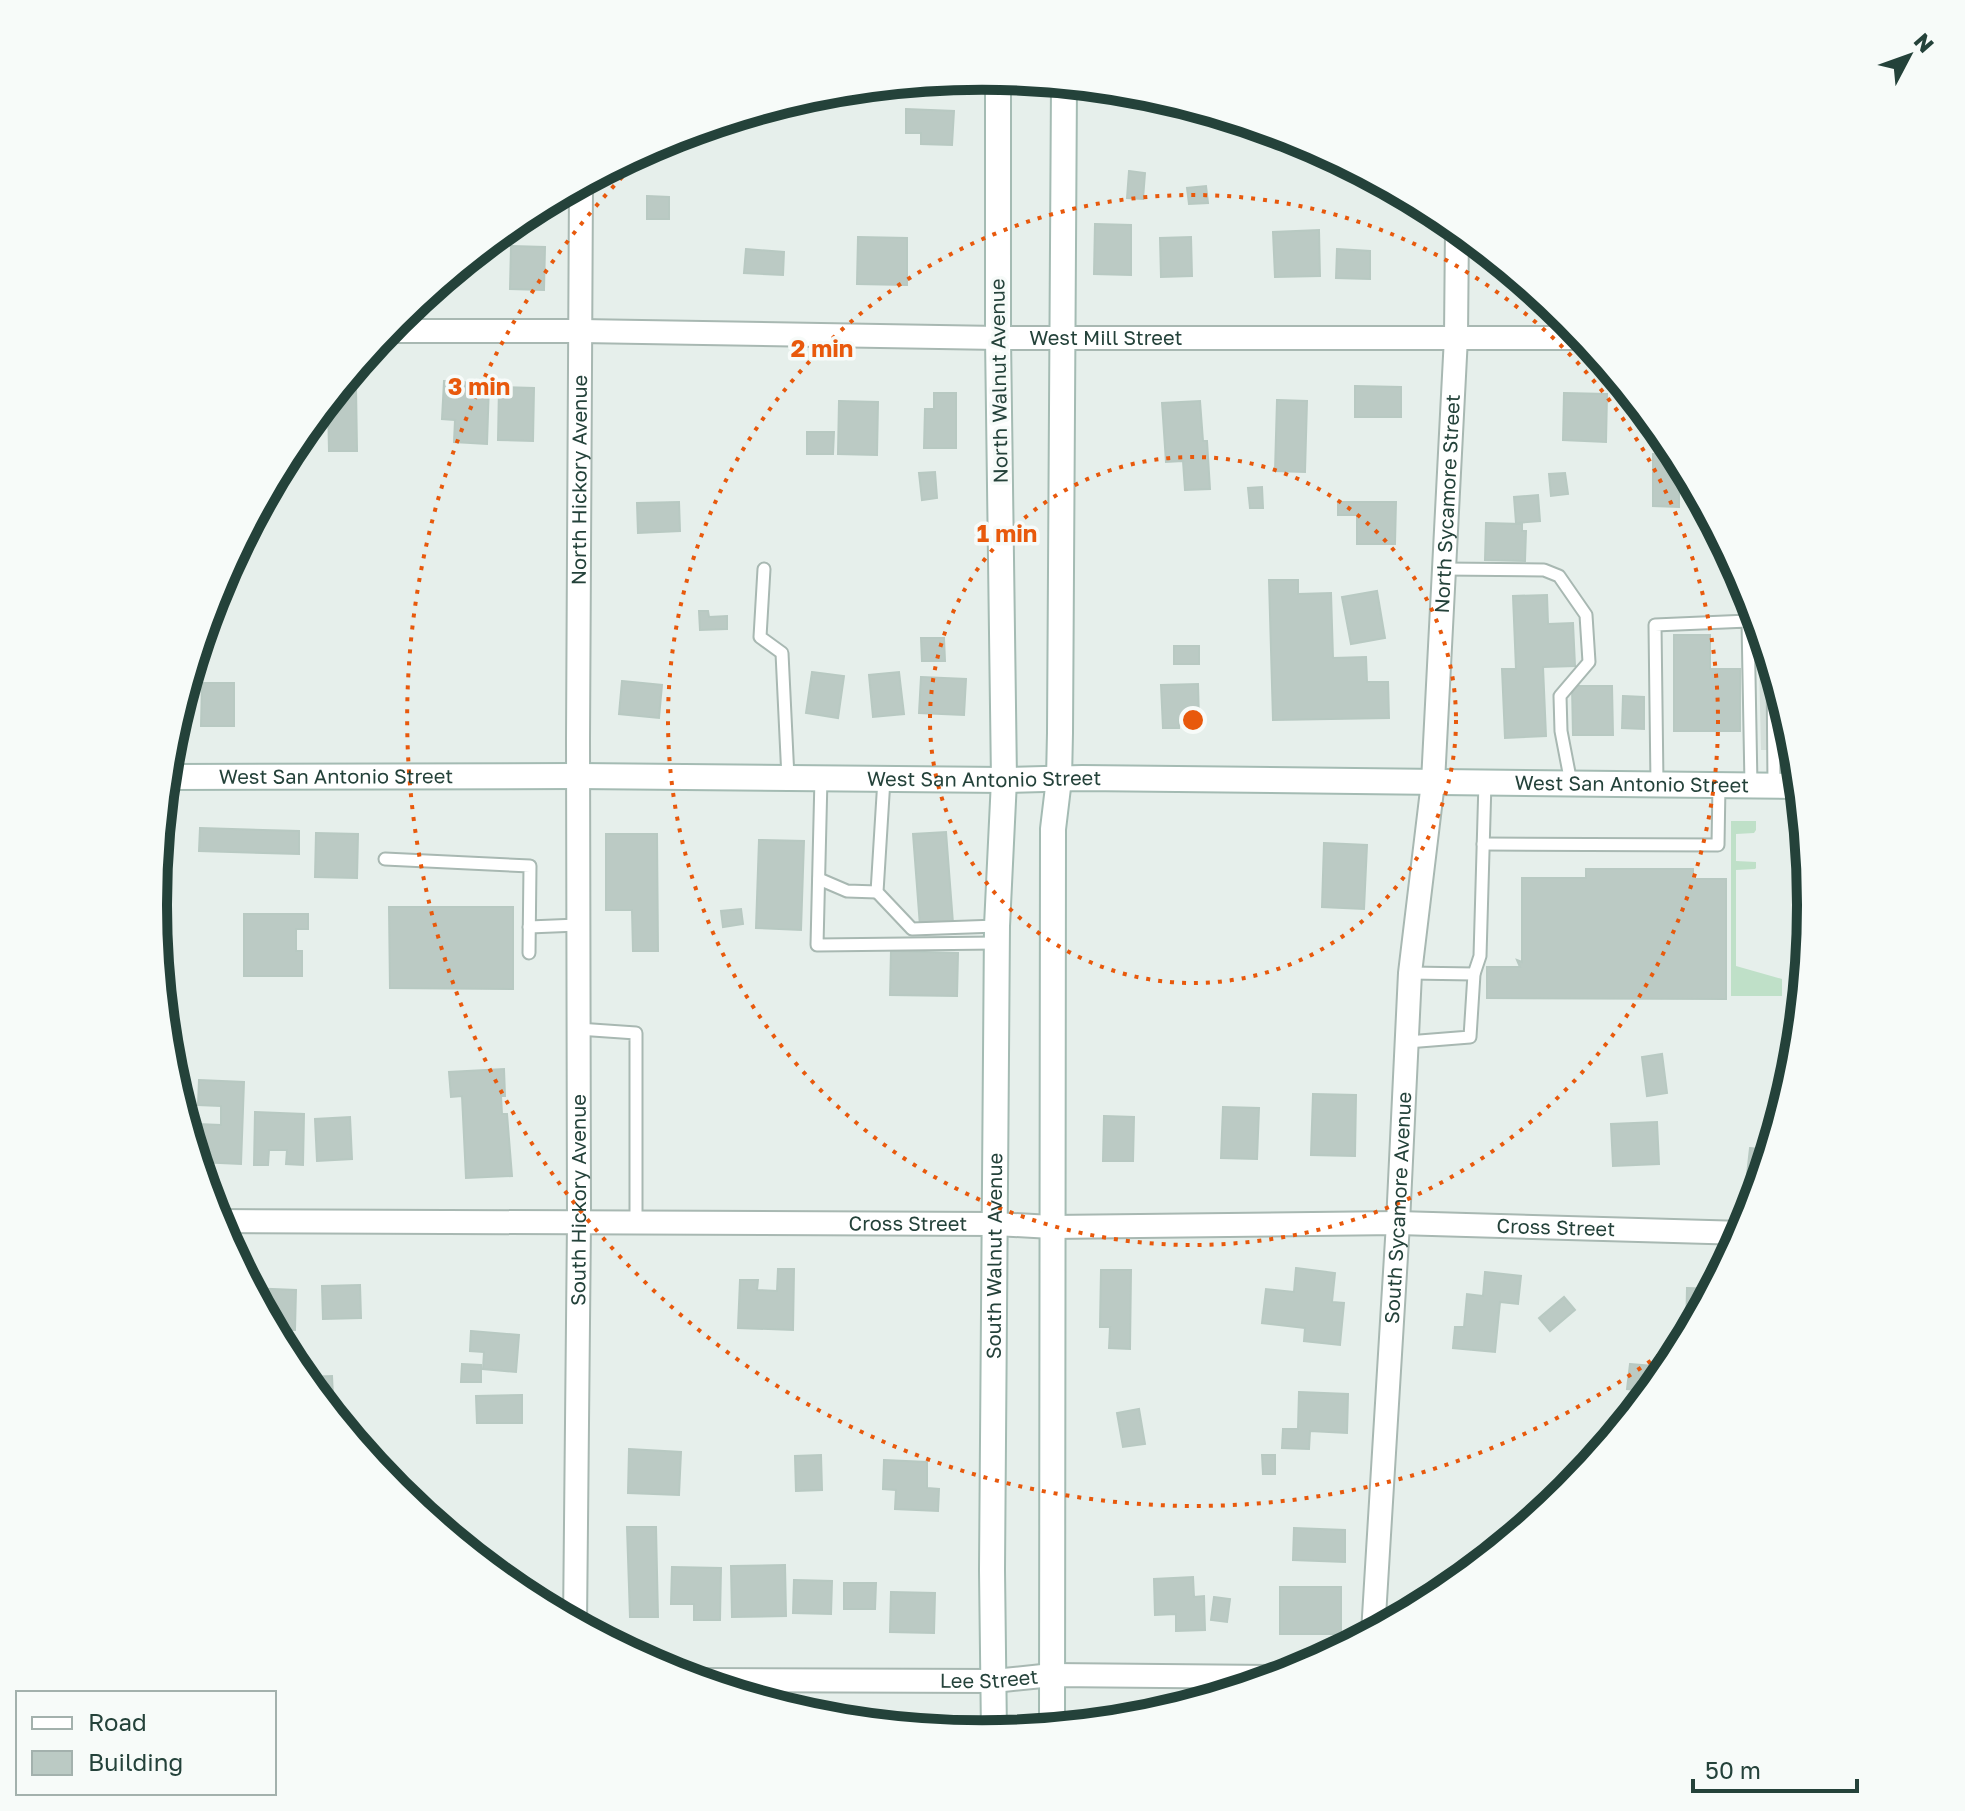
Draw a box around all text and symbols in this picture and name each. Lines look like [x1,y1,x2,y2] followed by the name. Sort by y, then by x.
[1869,16,1949,96] north arrow
[1909,27,1940,58] text: N
[984,278,1012,484] street label: North Walnut Avenue
[1029,325,1183,349] street label: West Mill Street
[791,333,853,362] text: 2 min
[448,371,510,400] text: 3 min
[566,375,591,585] street label: North Hickory Avenue
[1429,394,1464,614] street label: North Sycamore Street
[977,518,1037,547] text: 1 min
[1179,706,1207,734] centre of rings
[219,763,453,788] street label: West San Antonio Street
[867,765,1101,791] street label: West San Antonio Street
[1515,770,1749,796] street label: West San Antonio Street
[1379,1091,1415,1324] street label: South Sycamore Avenue
[565,1094,590,1306] street label: South Hickory Avenue
[981,1153,1006,1359] street label: South Walnut Avenue
[849,1210,967,1235] street label: Cross Street
[1496,1213,1616,1240] street label: Cross Street
[940,1664,1039,1692] street label: Lee Street
[16,1691,276,1795] legend
[88,1707,147,1736] text: Road
[1693,1743,1857,1793] scale bar
[88,1747,183,1776] text: Building
[1705,1755,1761,1784] text: 50 m

